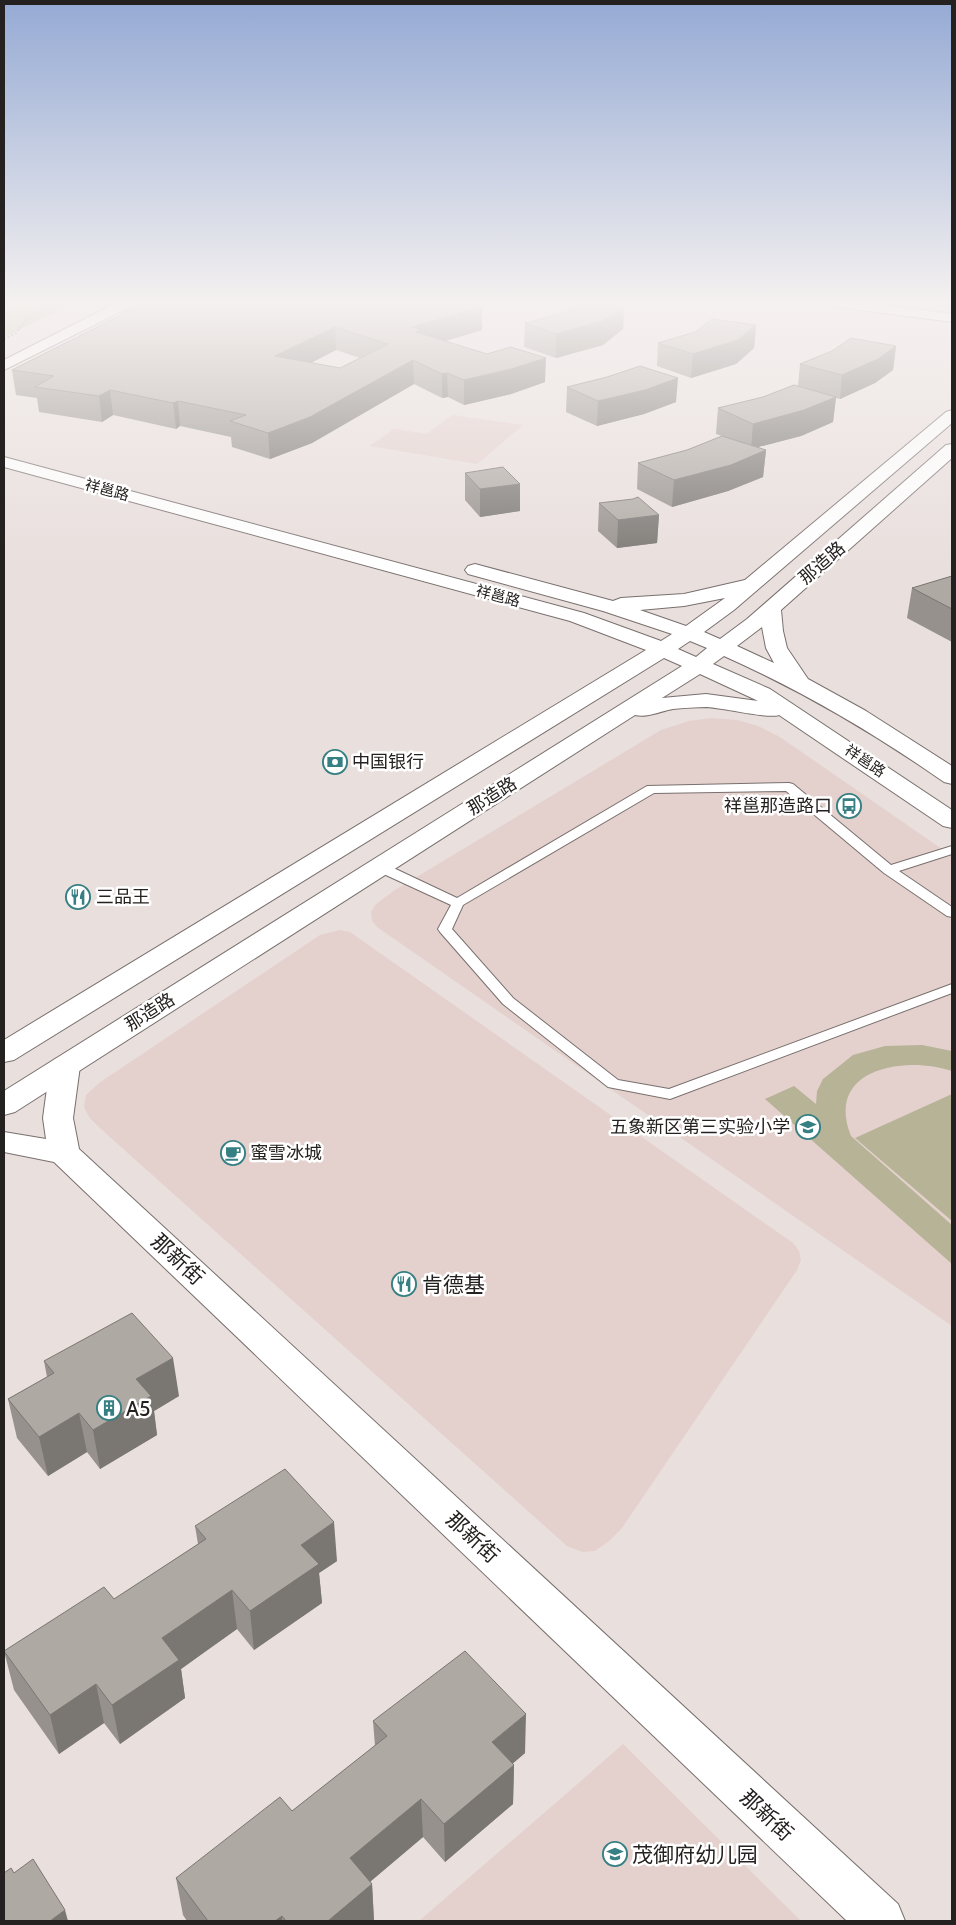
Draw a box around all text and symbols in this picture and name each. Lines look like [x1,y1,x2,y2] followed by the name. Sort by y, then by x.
[83,475,131,505] street label: 祥邕路
[794,537,850,589] street label: 那造路
[474,581,522,611] street label: 祥邕路
[841,741,889,781] street label: 祥邕路
[322,749,348,775] bank icon: 中国银行
[352,751,424,773] place label: 中国银行
[463,772,521,820] street label: 那造路
[836,793,862,819] bus stop icon: 祥邕那造路口
[724,795,832,817] place label: 祥邕那造路口
[65,884,91,910] restaurant icon: 三品王
[96,886,150,908] place label: 三品王
[121,988,179,1036] street label: 那造路
[795,1114,821,1140] school or university icon: 五象新区第三实验小学
[610,1116,790,1138] place label: 五象新区第三实验小学
[220,1140,246,1166] cafe icon: 蜜雪冰城
[250,1142,322,1164] place label: 蜜雪冰城
[146,1228,210,1290] street label: 那新街
[391,1271,417,1297] restaurant icon: 肯德基
[422,1272,485,1297] place label: 肯德基
[96,1395,122,1421] building icon: A5
[126,1396,150,1421] place label: A5
[441,1506,505,1568] street label: 那新街
[735,1784,799,1846] street label: 那新街
[602,1841,628,1867] school or university icon: 茂御府幼儿园
[632,1842,758,1867] place label: 茂御府幼儿园

